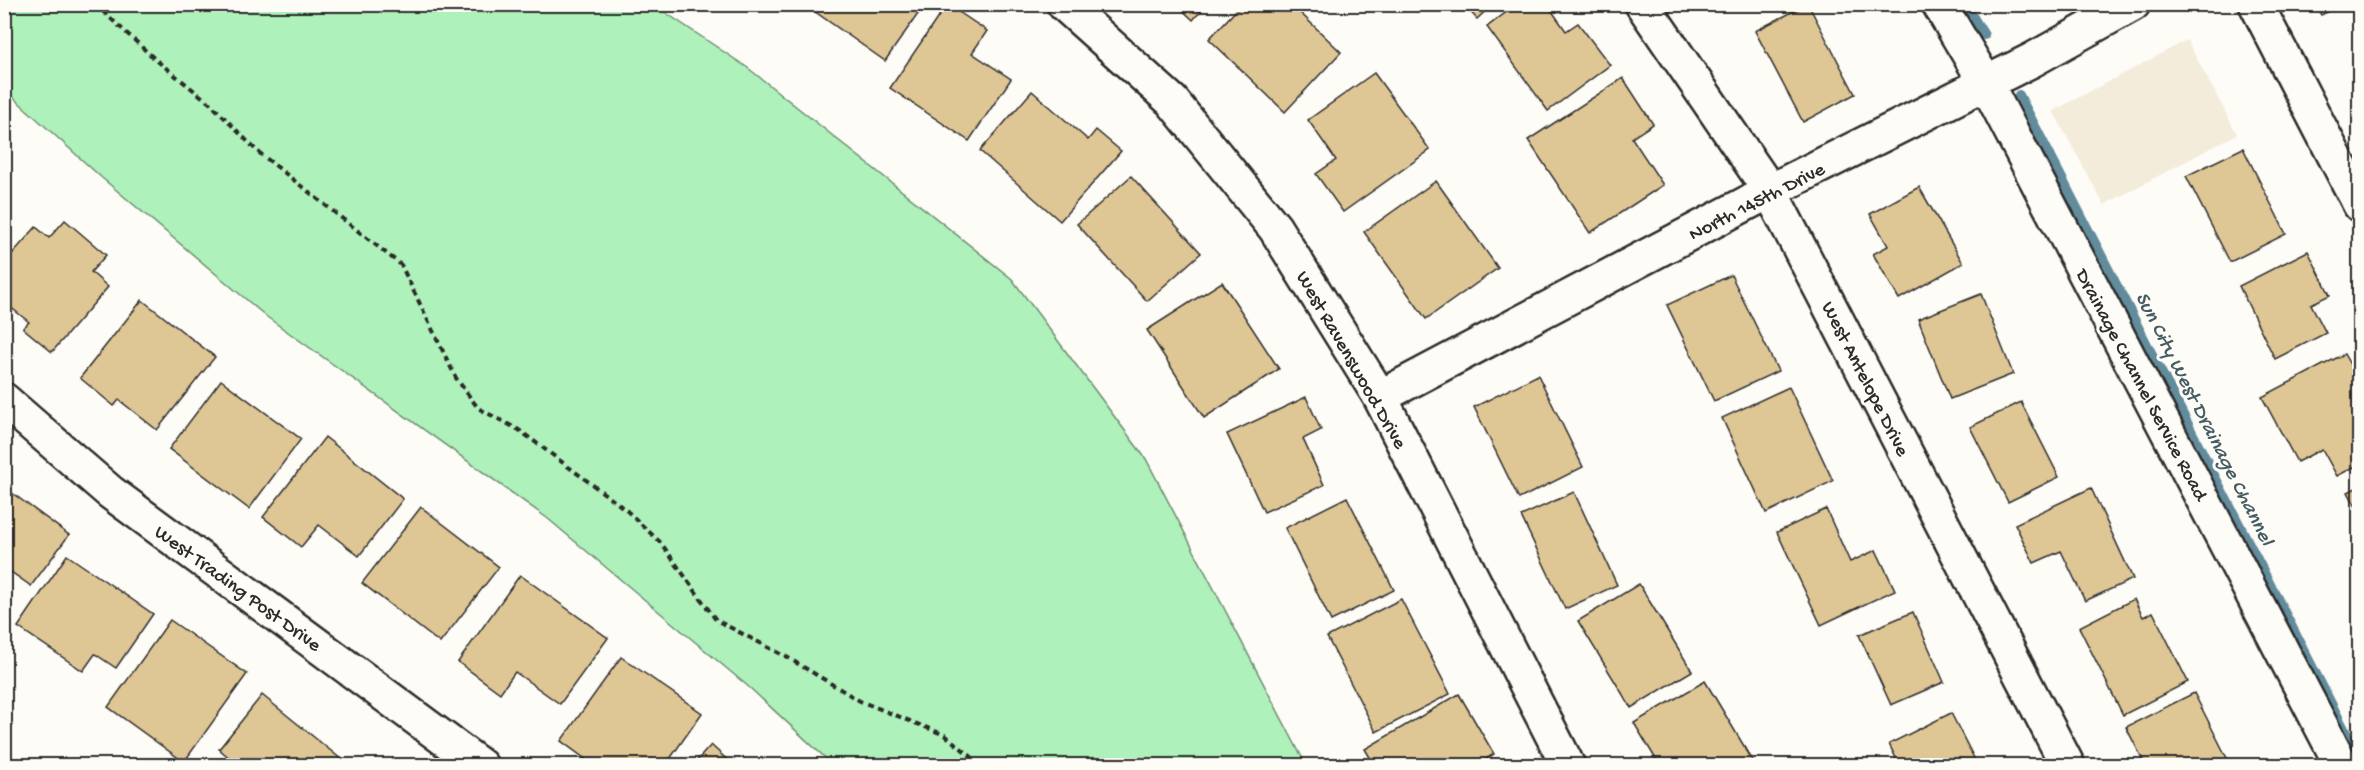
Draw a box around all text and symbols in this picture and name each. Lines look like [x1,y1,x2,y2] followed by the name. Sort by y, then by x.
[1686,159,1830,247] street label: North 145th Drive
[2068,264,2212,507] street label: Drainage Channel Service Road
[1290,268,1411,454] street label: West Ravenswood Drive
[2128,289,2278,552] water label: Sun City West Drainage Channel
[1815,298,1913,461] street label: West Antelope Drive
[149,522,325,658] street label: West Trading Post Drive

